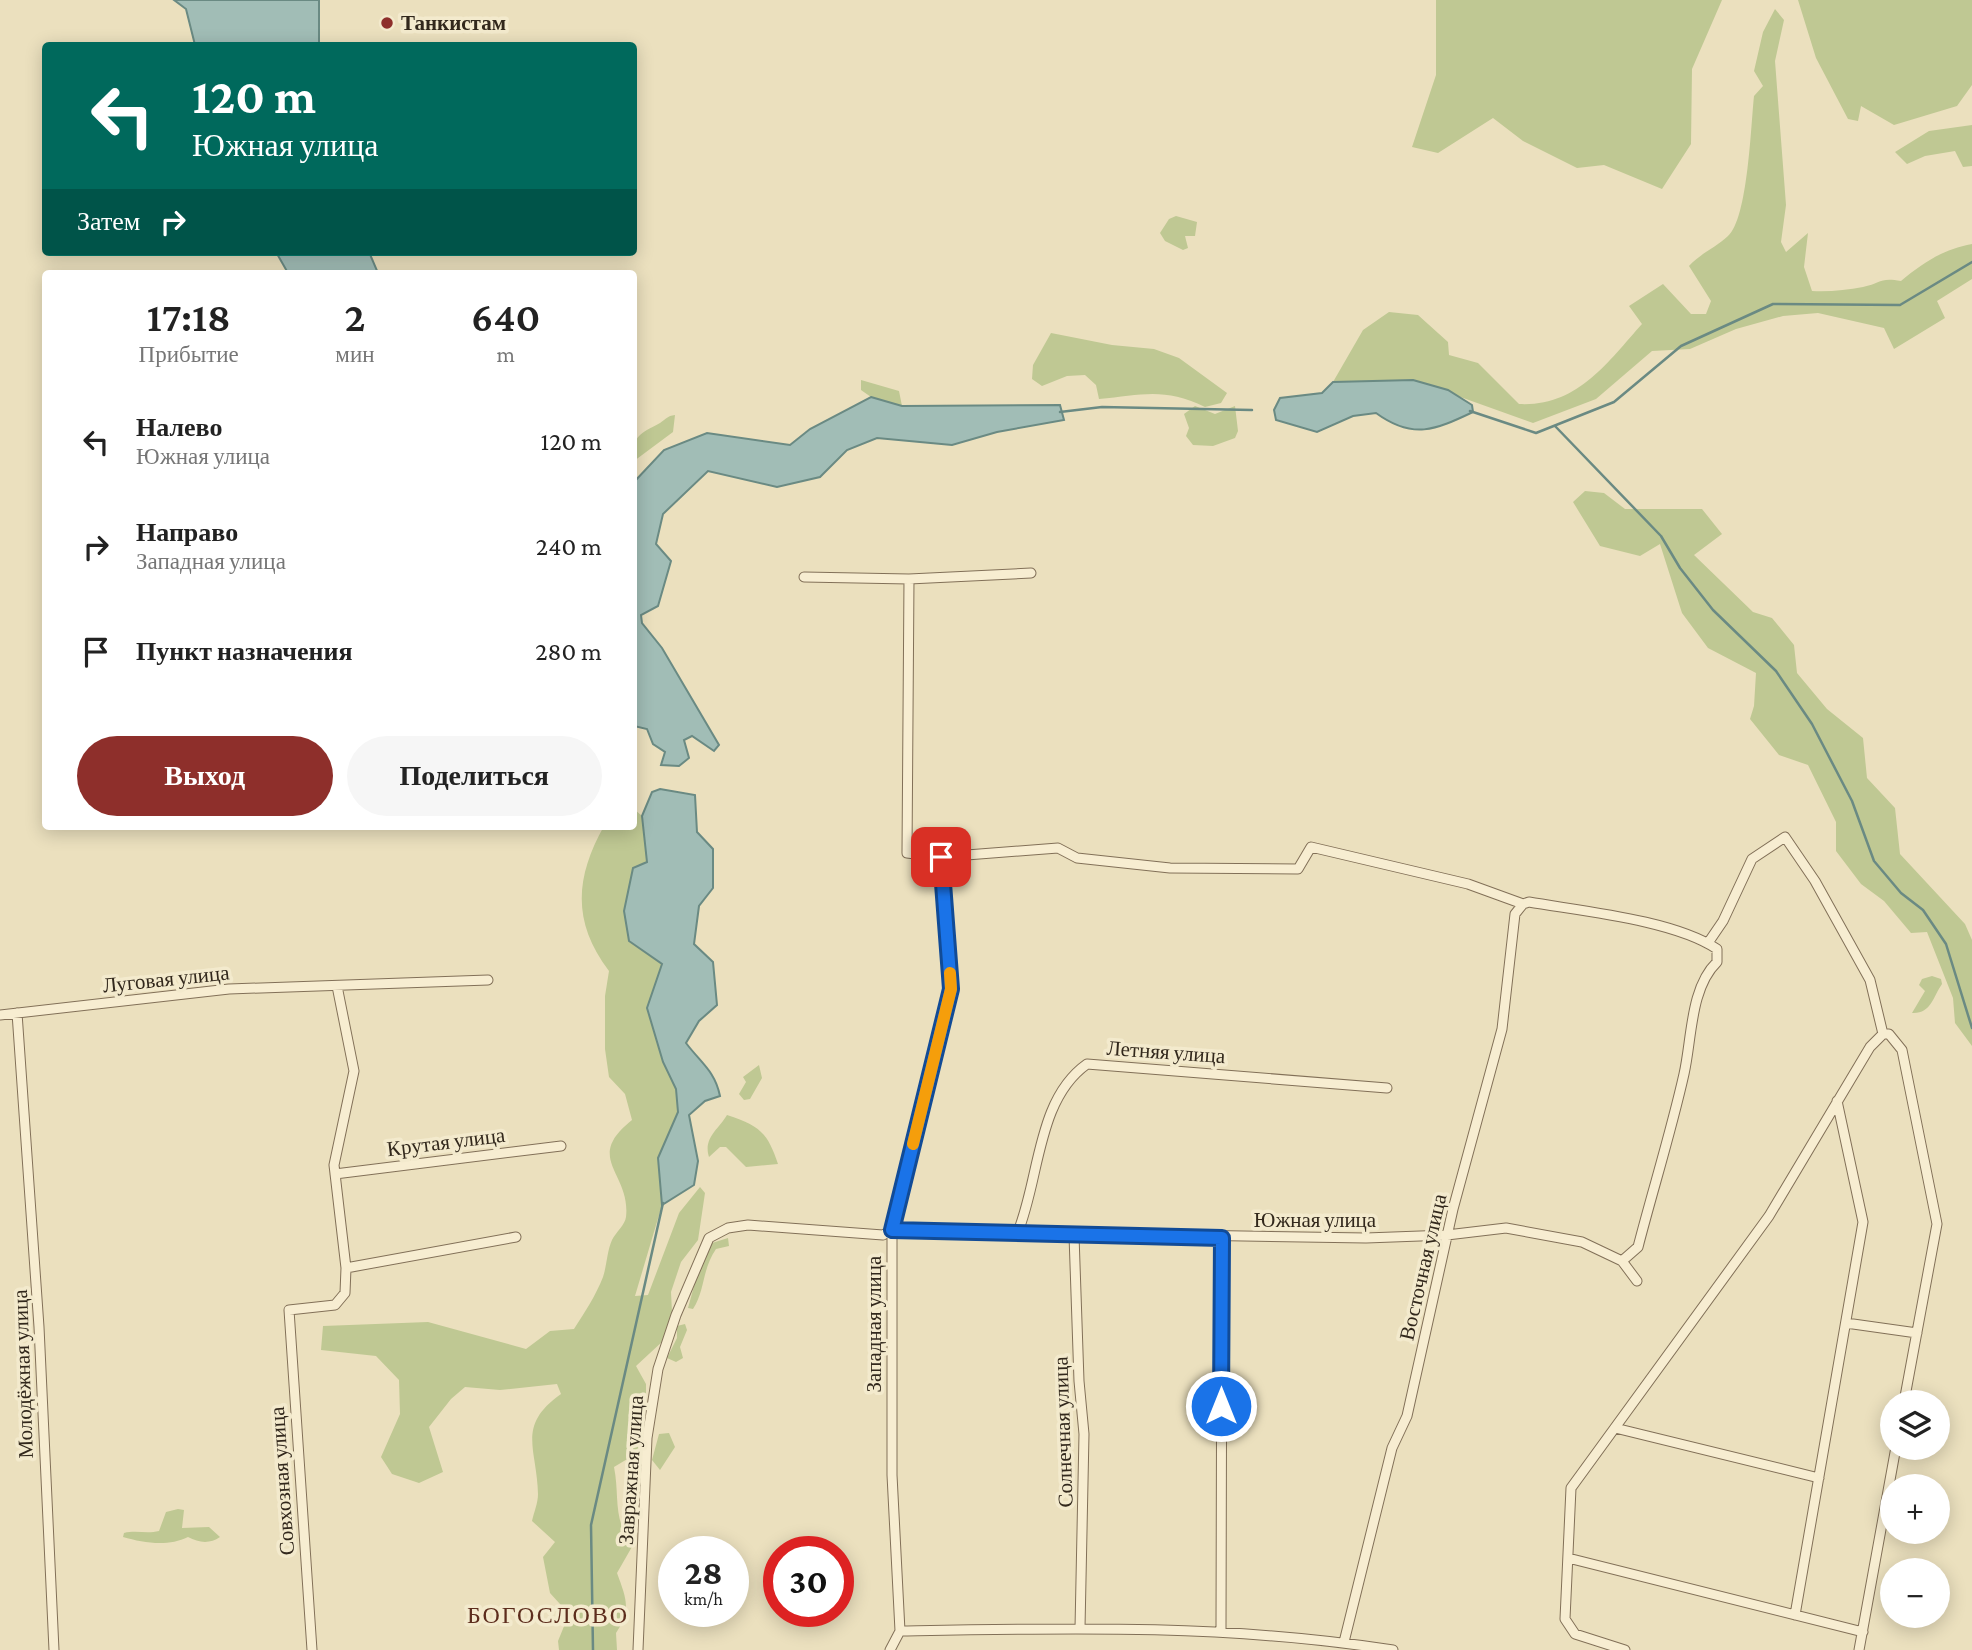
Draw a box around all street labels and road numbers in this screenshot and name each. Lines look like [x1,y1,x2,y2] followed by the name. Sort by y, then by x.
[101,960,231,998] street label: Луговая улица
[1106,1036,1227,1068] street label: Летняя улица
[386,1123,507,1161] street label: Крутая улица
[1394,1191,1452,1343] street label: Восточная улица
[1254,1208,1377,1232] street label: Южная улица
[862,1255,886,1392] street label: Западная улица
[8,1288,38,1459] street label: Молодёжная улица
[1048,1355,1078,1508] street label: Солнечная улица
[614,1394,648,1546] street label: Завражная улица
[265,1405,299,1556] street label: Совхозная улица

